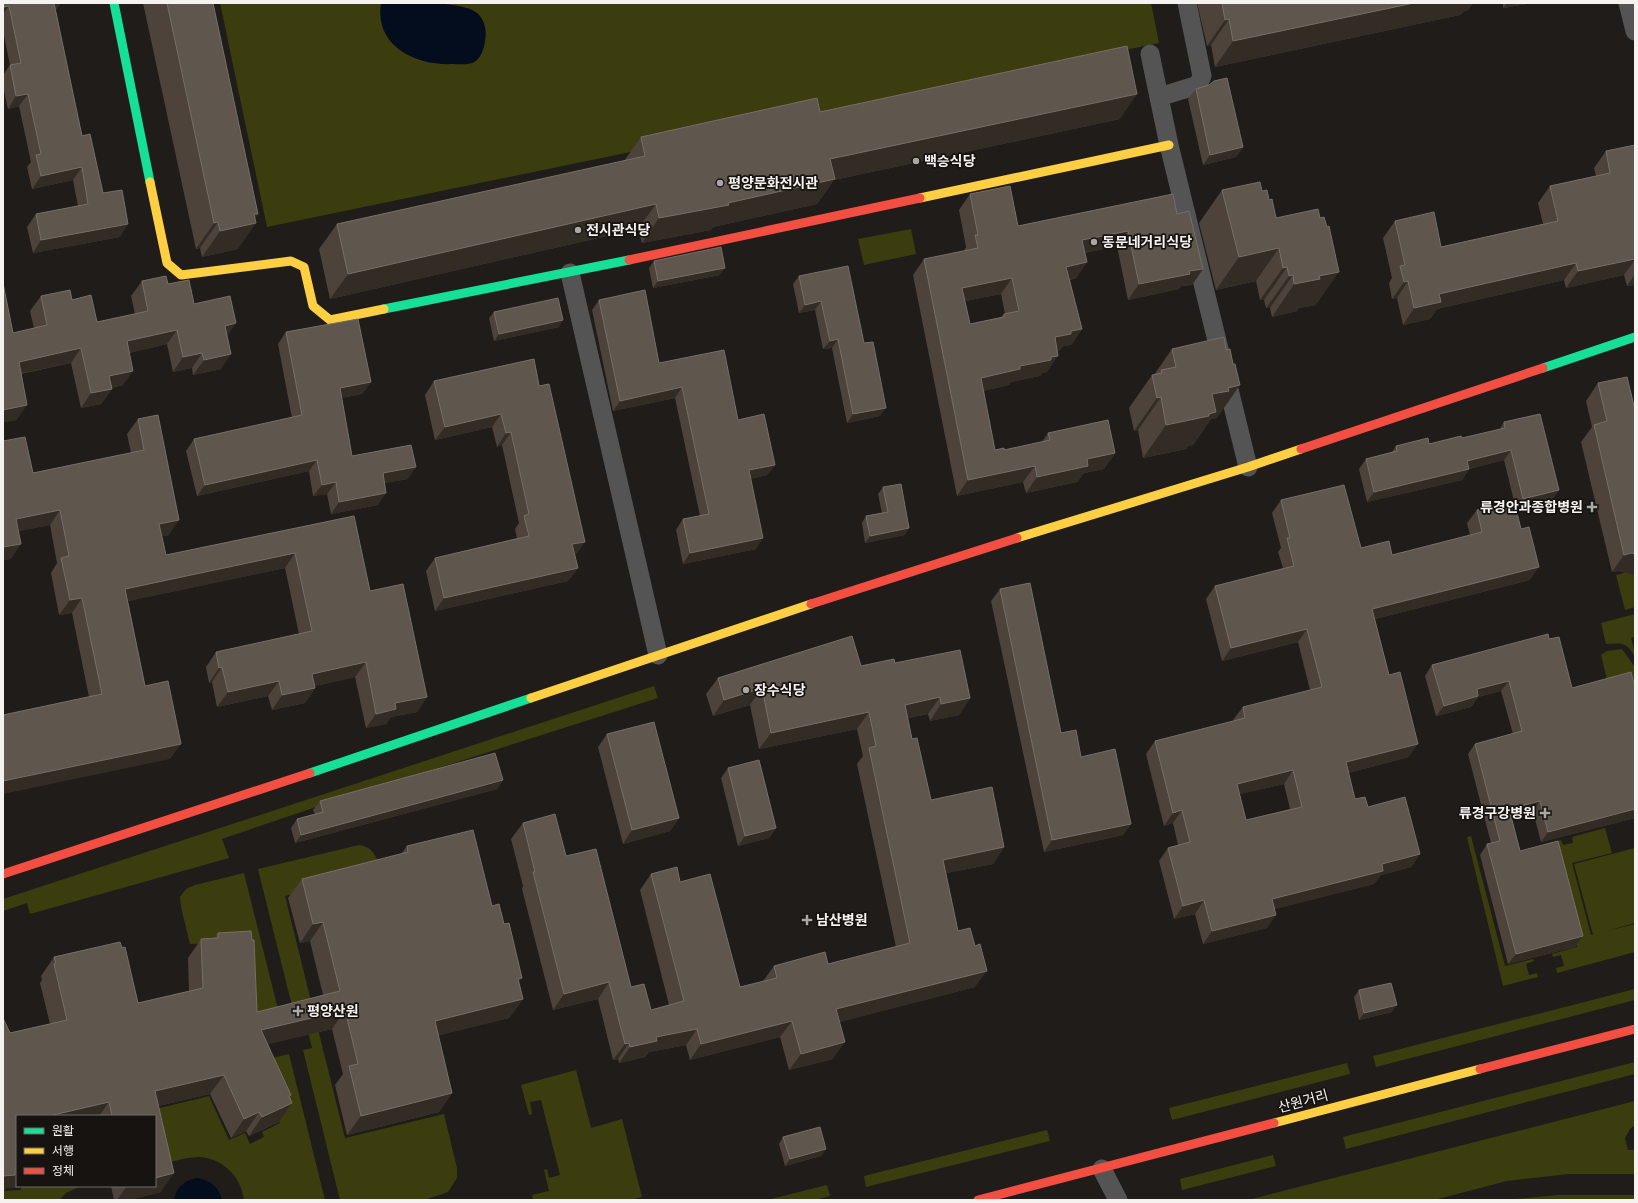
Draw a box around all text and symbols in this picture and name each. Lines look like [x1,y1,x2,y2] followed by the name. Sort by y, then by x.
[924,151,976,170] place label: 백승식당
[911,156,921,166] marker: 백승식당
[728,173,818,192] place label: 평양문화전시관
[715,178,725,188] marker: 평양문화전시관
[586,220,651,239] place label: 전시관식당
[573,225,583,235] marker: 전시관식당
[1102,232,1192,251] place label: 동문네거리식당
[1089,237,1099,247] marker: 동문네거리식당
[1480,497,1583,516] place label: 류경안과종합병원
[1586,501,1598,513] marker: 류경안과종합병원
[754,680,806,699] place label: 장수식당
[741,685,751,695] marker: 장수식당
[1459,803,1536,822] place label: 류경구강병원
[1539,807,1551,819] marker: 류경구강병원
[816,910,868,929] place label: 남산병원
[801,914,813,926] marker: 남산병원
[307,1001,359,1020] place label: 평양산원
[292,1005,304,1017] marker: 평양산원
[1276,1085,1330,1116] street label: 산원거리
[16,1115,156,1187] legend
[52,1122,74,1139] text: 원활
[52,1142,74,1159] text: 서행
[52,1162,74,1179] text: 정체

